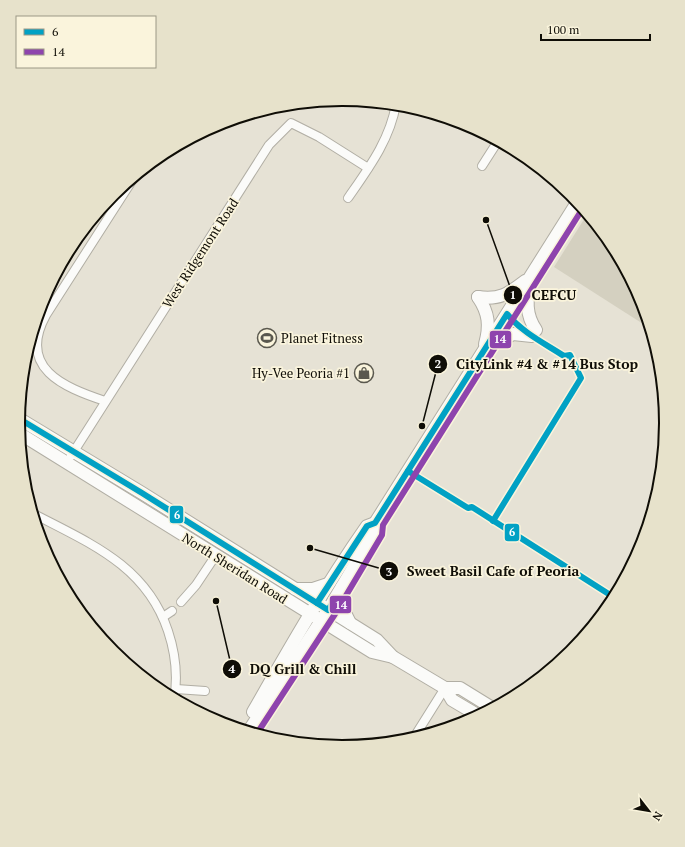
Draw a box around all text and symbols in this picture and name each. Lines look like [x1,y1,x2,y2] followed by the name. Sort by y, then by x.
[16,16,156,68] legend
[541,16,650,42] scale bar
[547,22,580,37] text: 100 m
[52,24,59,39] text: 6
[52,44,65,59] text: 14
[158,195,242,311] street label: West Ridgemont Road
[503,282,584,308] callout: CEFCU
[532,285,576,304] text: CEFCU
[510,287,516,302] text: 1
[256,327,278,349] sports icon: Planet Fitness
[281,329,363,347] place label: Planet Fitness
[489,330,512,349] line badge: 14
[494,332,507,346] text: 14
[428,351,646,377] callout: CityLink #4 & #14 Bus Stop
[456,354,638,373] text: CityLink #4 & #14 Bus Stop
[435,356,442,371] text: 2
[353,362,375,384] shop icon: Hy-Vee Peoria #1
[252,364,350,382] place label: Hy-Vee Peoria #1
[169,505,184,524] line badge: 6
[174,508,180,522] text: 6
[504,523,520,542] line badge: 6
[509,525,515,539] text: 6
[179,528,291,608] street label: North Sheridan Road
[379,558,588,584] callout: Sweet Basil Cafe of Peoria
[407,561,580,580] text: Sweet Basil Cafe of Peoria
[386,564,393,579] text: 3
[329,595,352,614] line badge: 14
[335,598,348,612] text: 14
[222,656,364,682] callout: DQ Grill & Chill
[250,659,357,678] text: DQ Grill & Chill
[229,661,236,676] text: 4
[629,791,669,831] north arrow
[649,809,666,824] text: N

